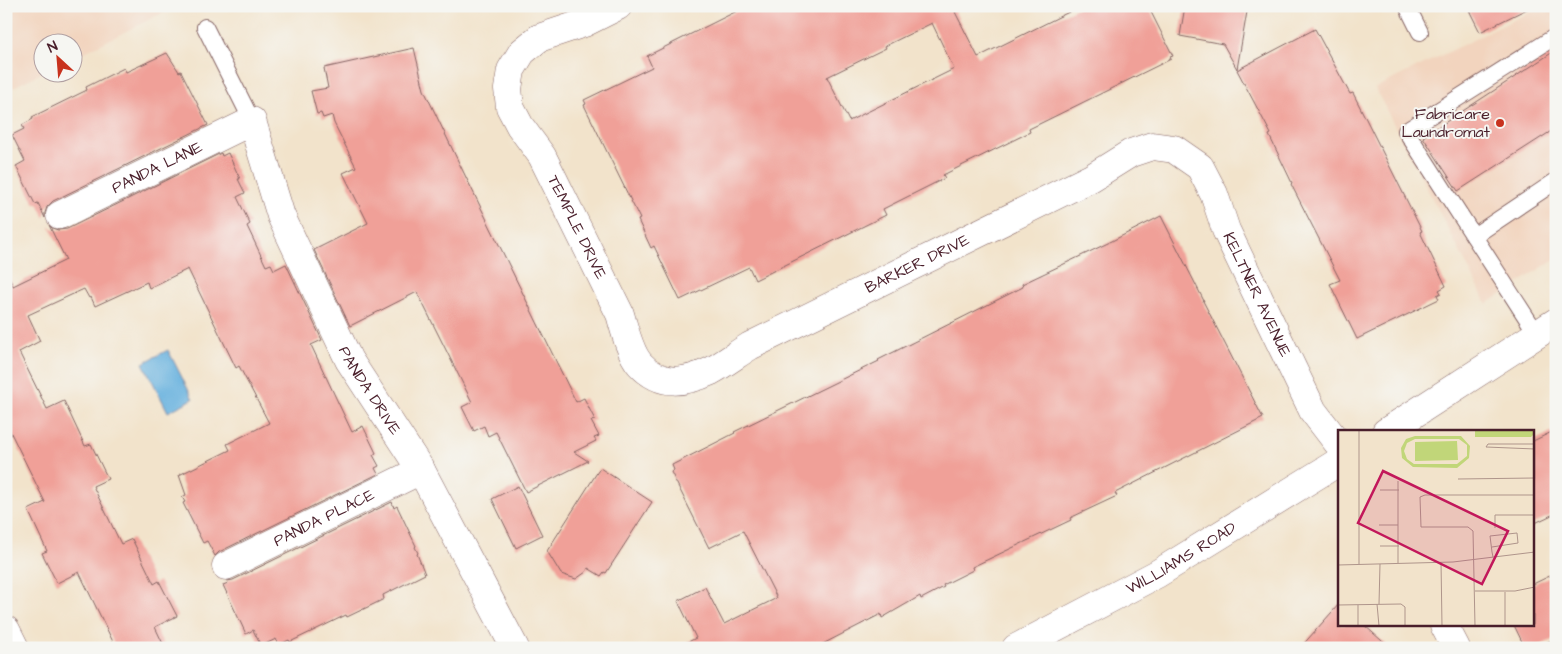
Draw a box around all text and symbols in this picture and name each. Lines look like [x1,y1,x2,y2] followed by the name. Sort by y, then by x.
[32,32,82,82] north arrow
[44,36,61,58] text: N
[1402,103,1491,143] place label: Fabricare Laundromat
[1494,117,1506,129] marker: Fabricare Laundromat
[108,136,206,199] street label: PANDA LANE
[542,171,612,283] street label: TEMPLE DRIVE
[861,228,973,299] street label: BARKER DRIVE
[1218,229,1297,361] street label: KELTNER AVENUE
[333,343,406,439] street label: PANDA DRIVE
[1338,430,1534,626] inset map
[270,483,378,552] street label: PANDA PLACE
[1122,517,1240,599] street label: WILLIAMS ROAD

